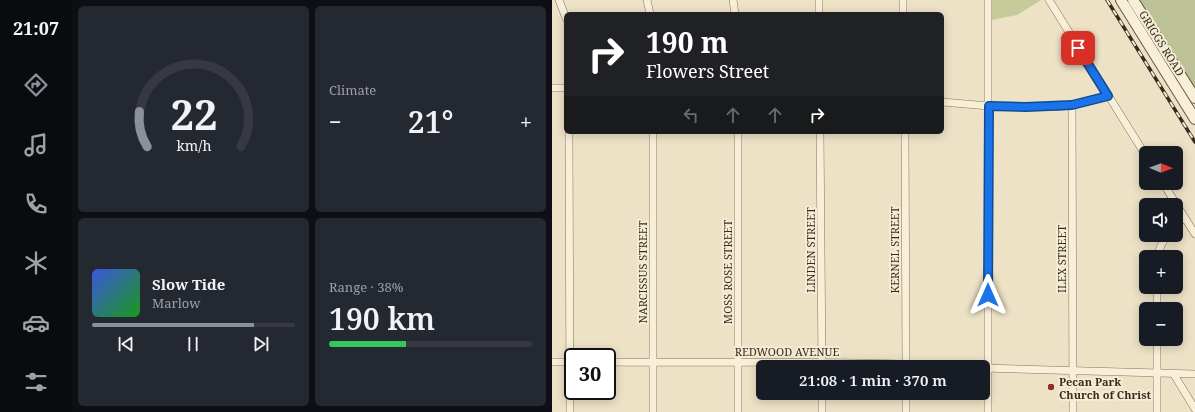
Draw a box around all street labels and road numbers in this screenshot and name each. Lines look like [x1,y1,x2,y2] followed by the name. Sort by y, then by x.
[1136,7,1188,79] street label: GRIGGS ROAD
[887,206,902,293] street label: KERNEL STREET
[803,207,818,293] street label: LINDEN STREET
[635,220,650,323] street label: NARCISSUS STREET
[720,220,735,324] street label: MOSS ROSE STREET
[1054,225,1069,293] street label: ILEX STREET
[735,344,839,359] street label: REDWOOD AVENUE

